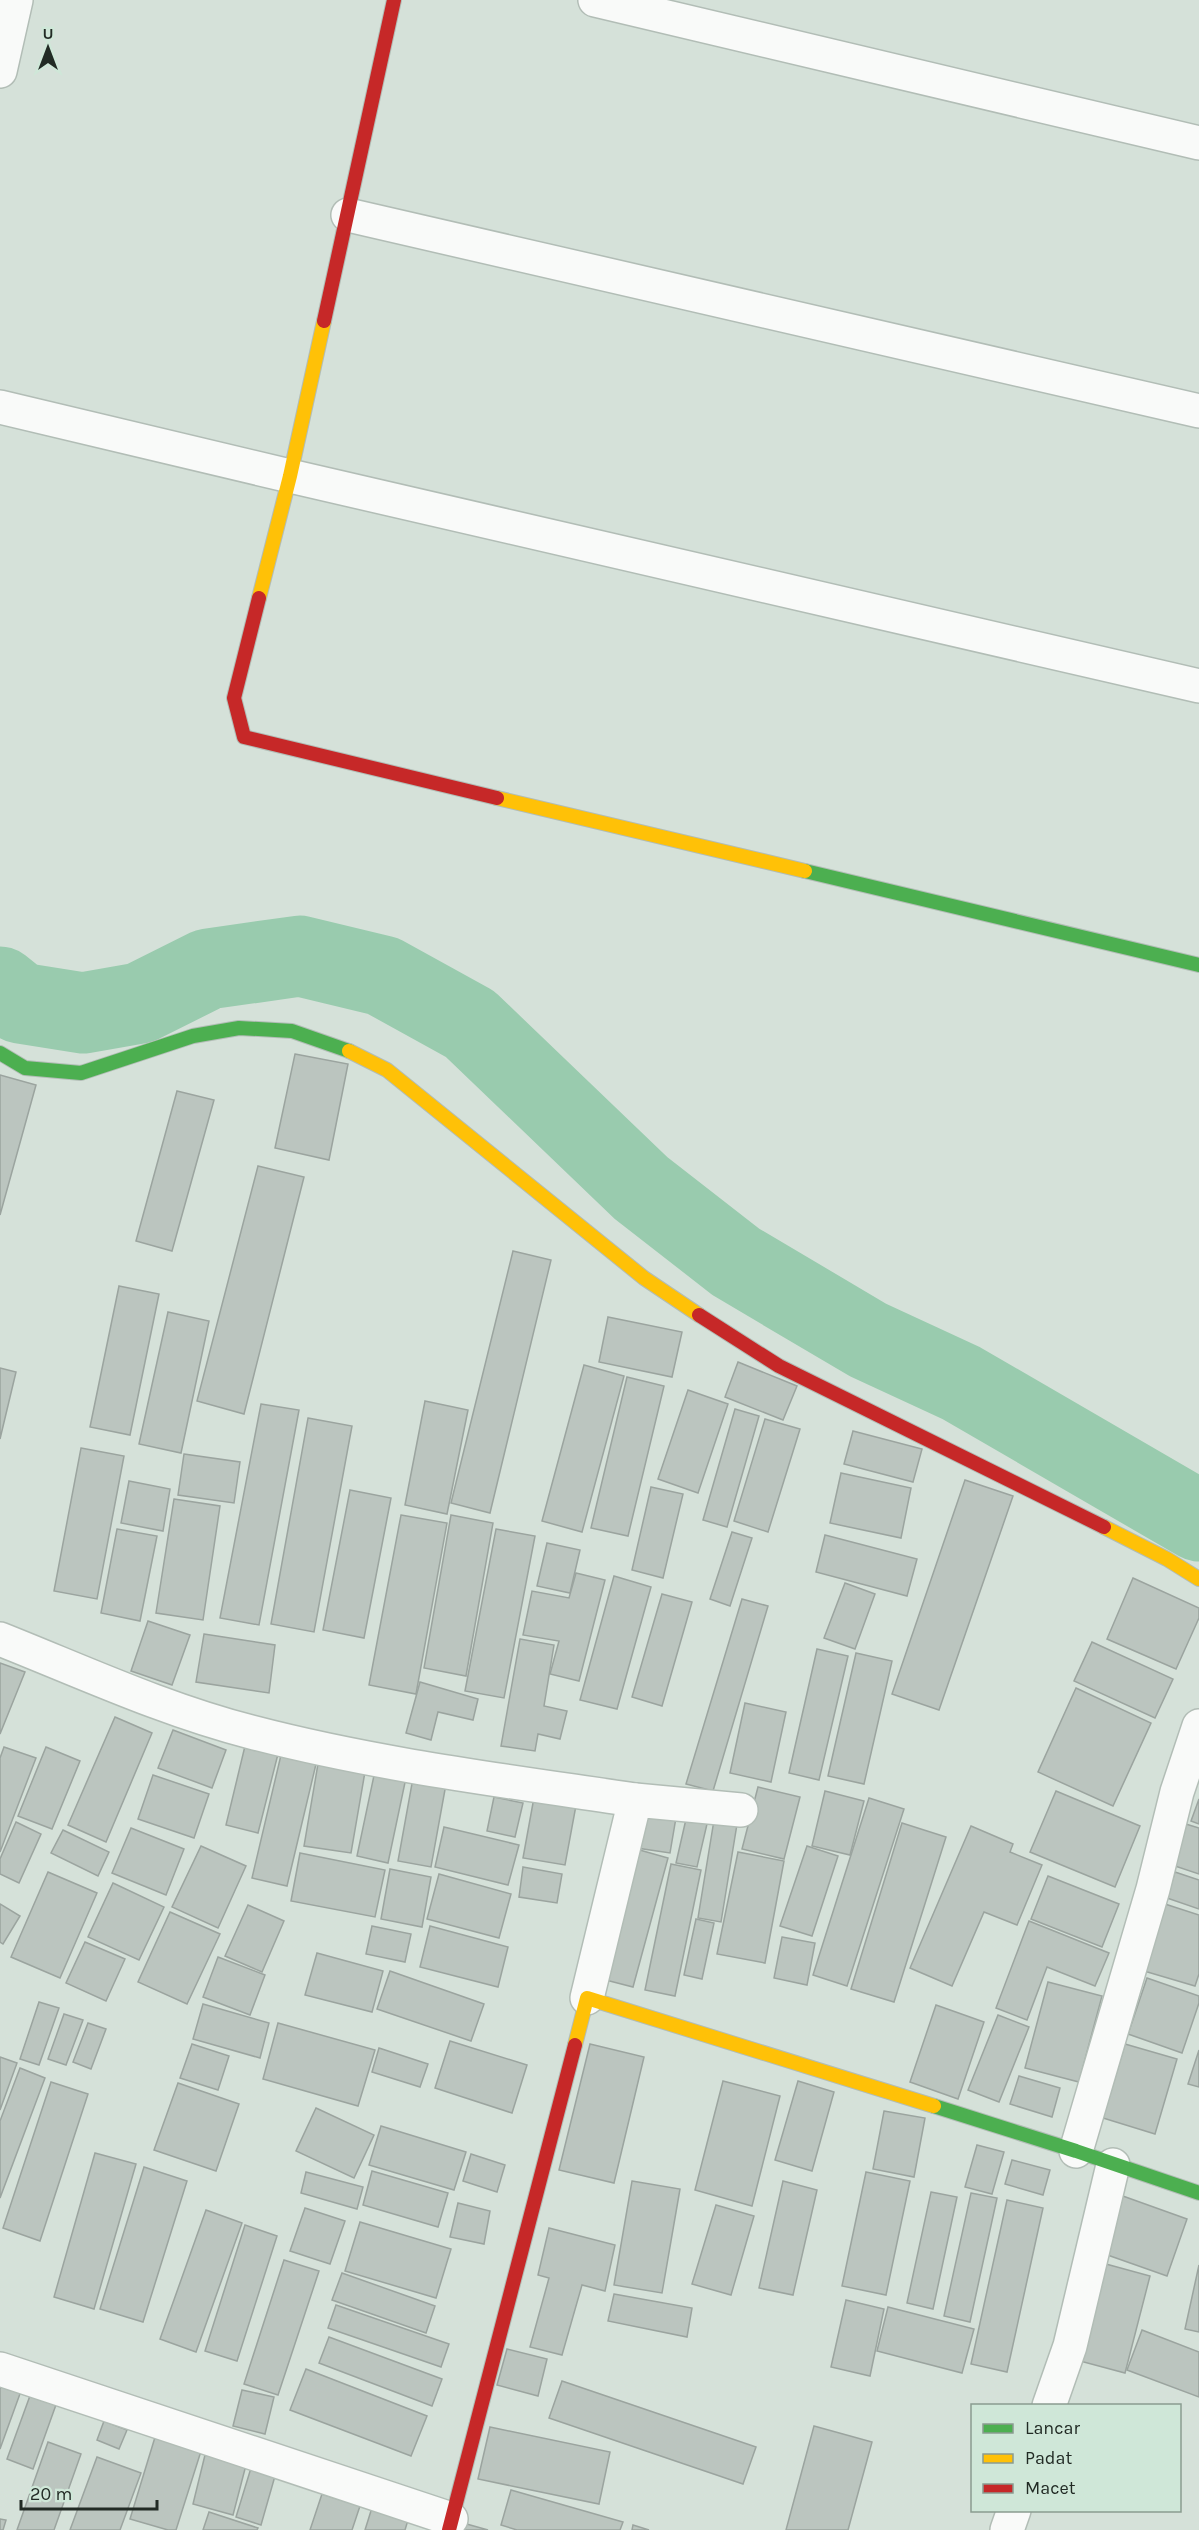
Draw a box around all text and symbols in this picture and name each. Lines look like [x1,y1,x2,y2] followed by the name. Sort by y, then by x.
[18,18,78,78] north arrow
[42,24,54,43] text: U
[971,2404,1181,2512] legend
[1025,2417,1080,2439] text: Lancar
[1025,2447,1072,2469] text: Padat
[21,2473,158,2511] scale bar
[1025,2477,1076,2499] text: Macet
[30,2483,72,2505] text: 20 m

